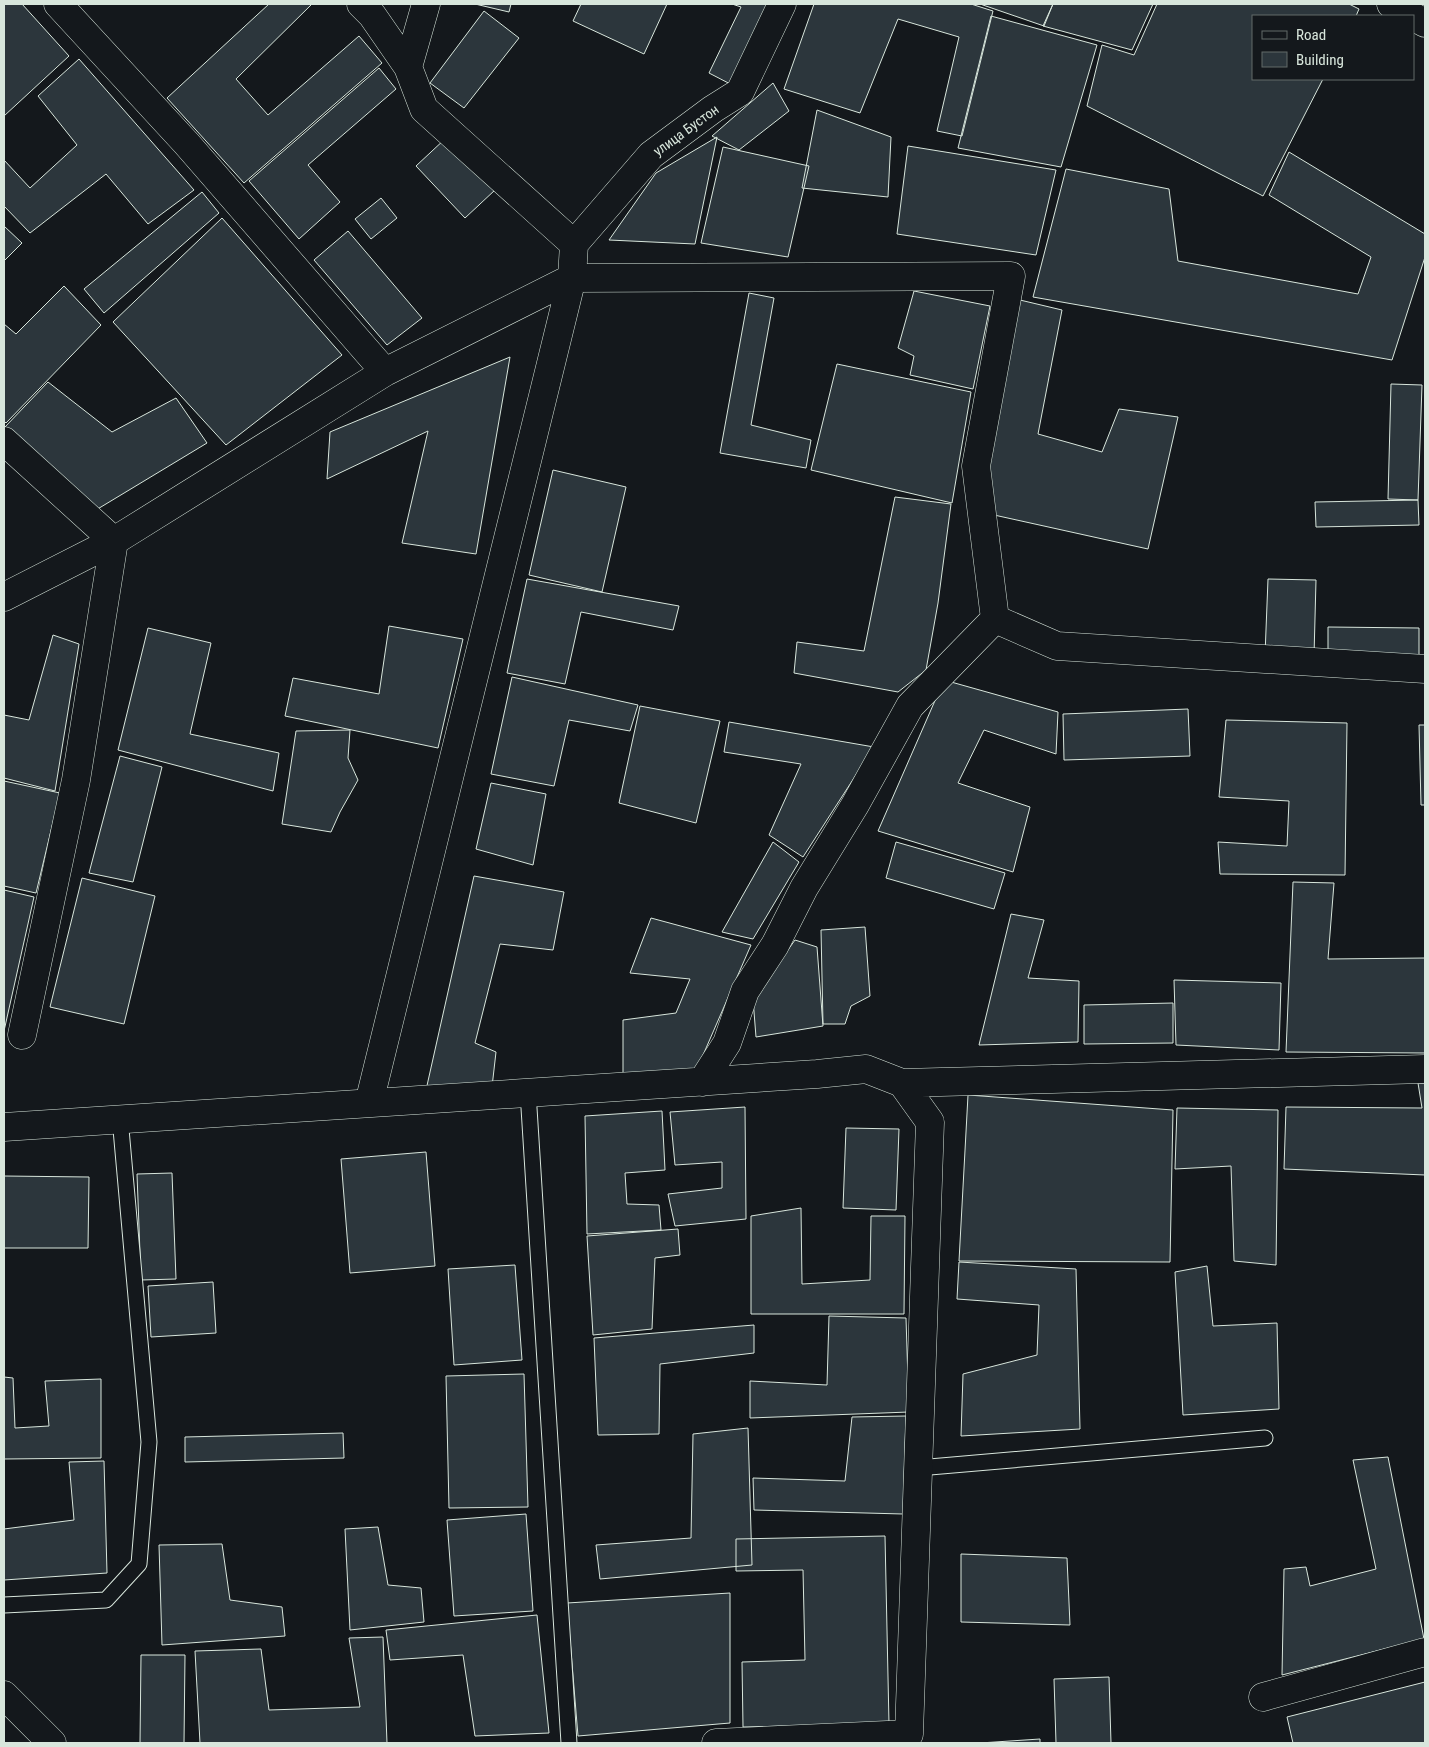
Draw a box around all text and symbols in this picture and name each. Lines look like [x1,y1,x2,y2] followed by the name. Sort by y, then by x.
[1252,15,1414,80] legend
[1296,26,1326,44] text: Road
[1296,51,1344,69] text: Building
[650,101,722,159] street label: улица Бустон

